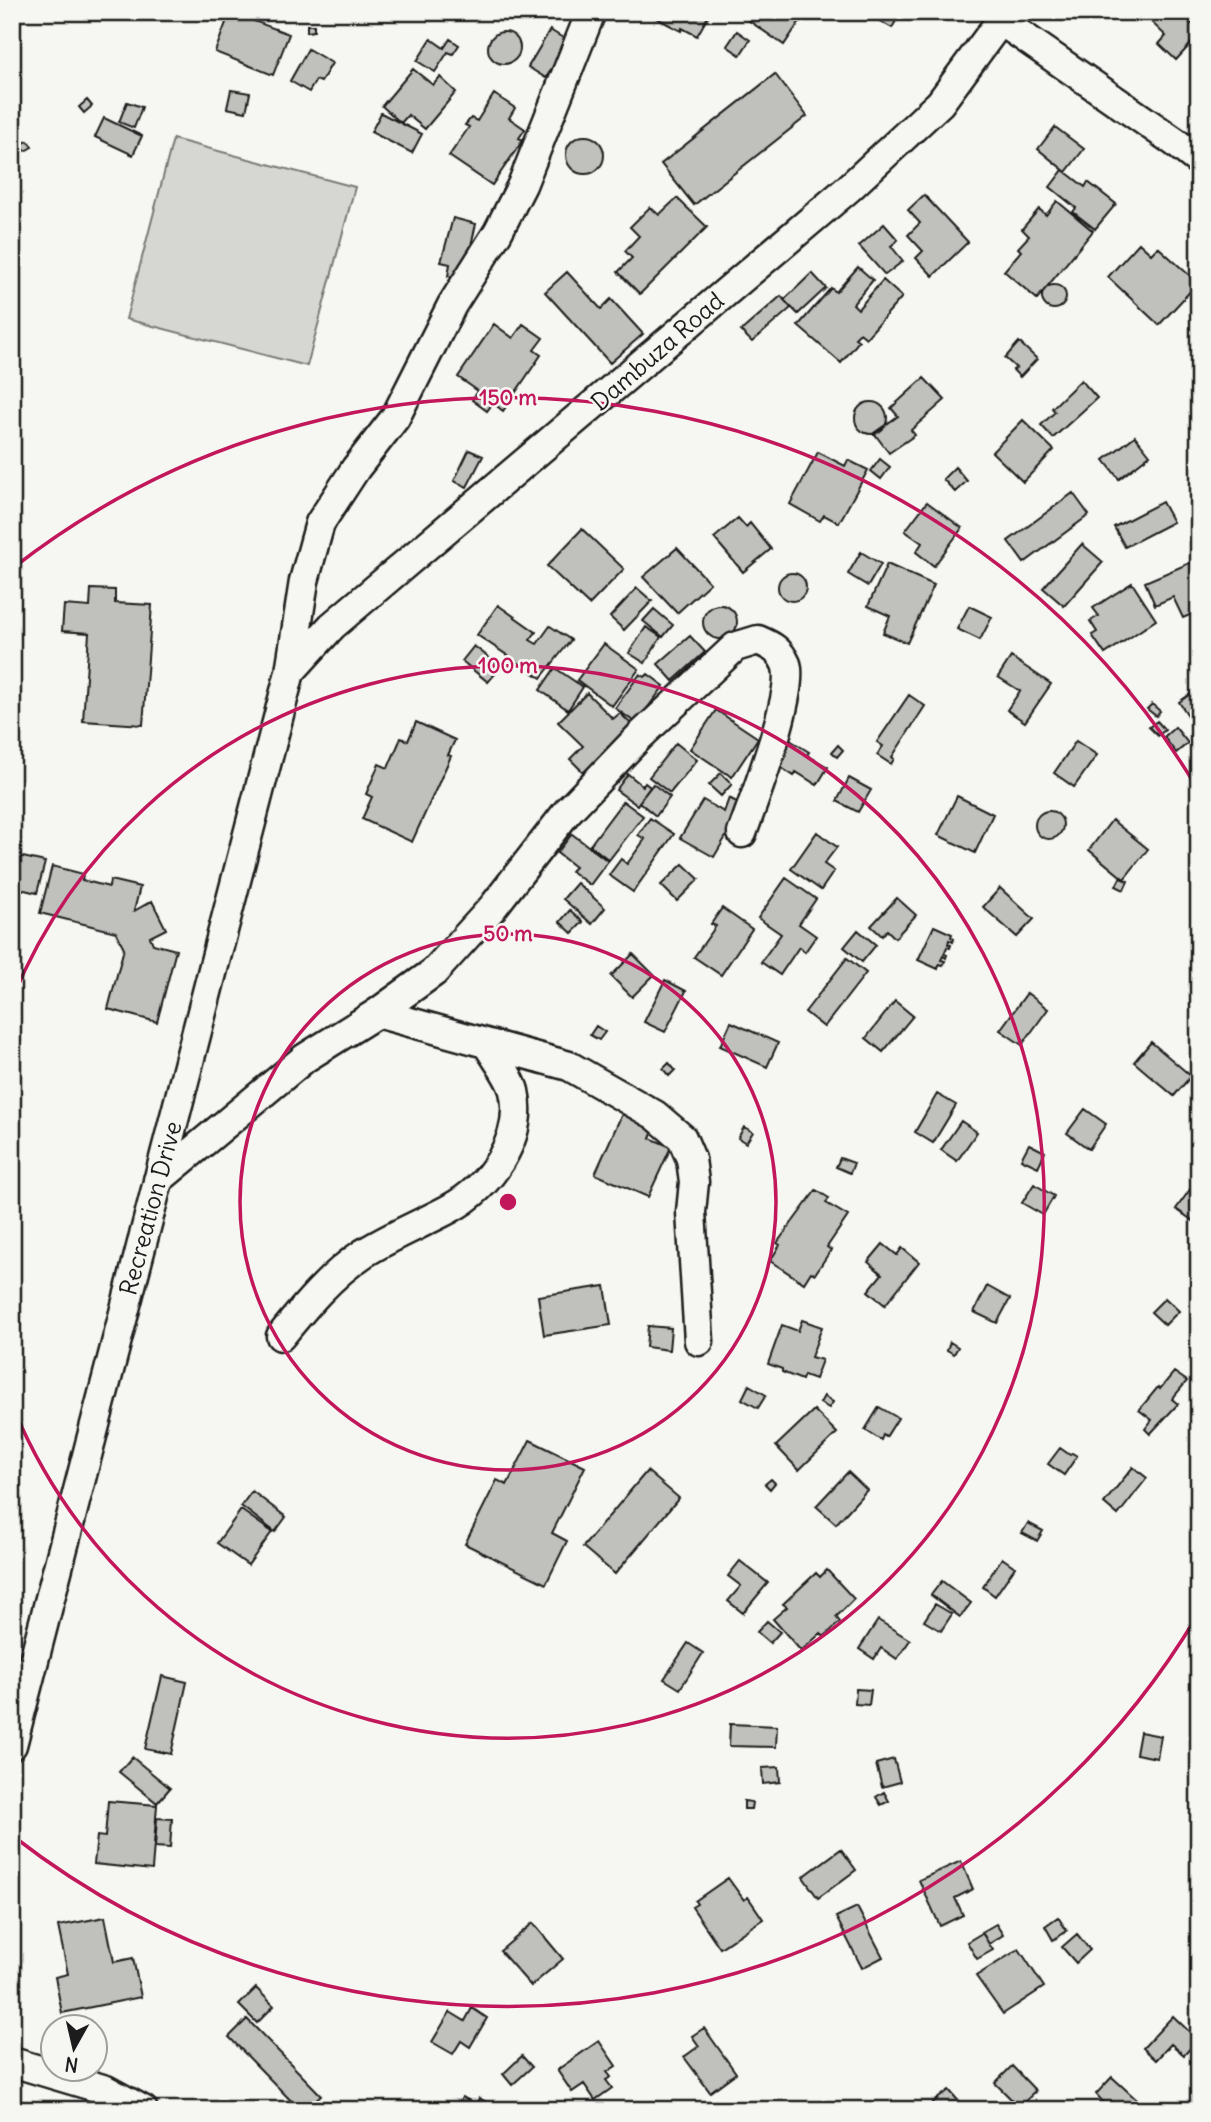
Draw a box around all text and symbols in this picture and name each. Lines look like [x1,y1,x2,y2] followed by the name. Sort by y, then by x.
[585,285,729,417] street label: Dambuza Road
[479,384,537,411] text: 150 m
[478,652,538,679] text: 100 m
[483,920,533,947] text: 50 m
[112,1118,188,1298] street label: Recreation Drive
[496,1190,520,1214] centre of rings
[38,2014,108,2084] north arrow
[63,2052,80,2078] text: N

